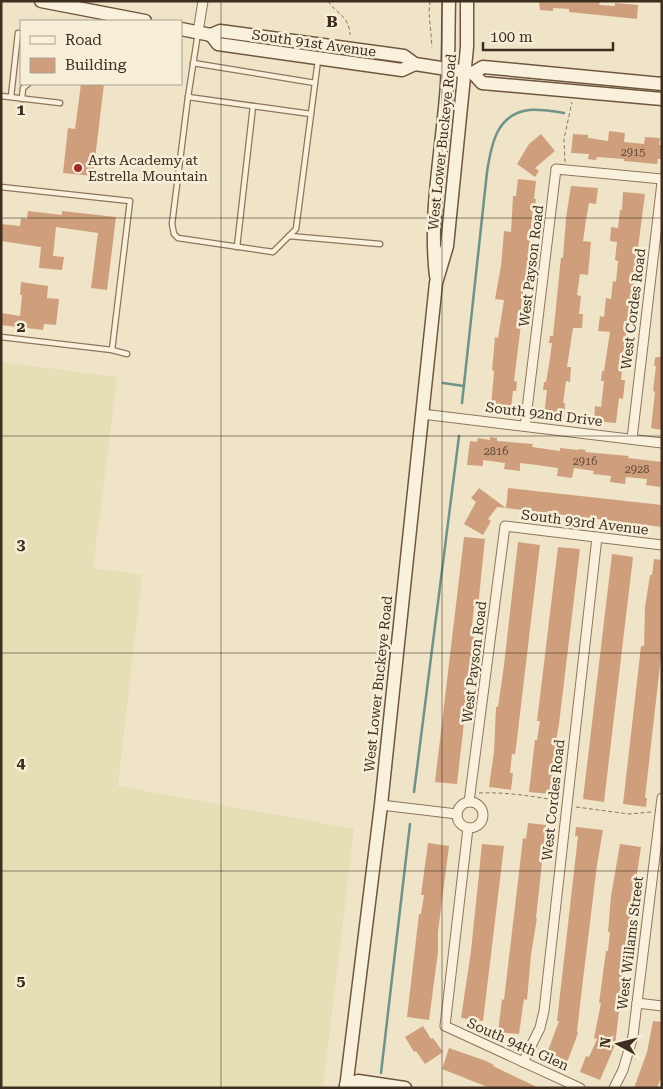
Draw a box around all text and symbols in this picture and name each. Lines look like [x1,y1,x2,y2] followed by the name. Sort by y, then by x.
[326,12,338,31] text: B
[20,20,182,85] legend
[483,20,613,52] scale bar
[251,26,377,60] street label: South 91st Avenue
[490,28,533,46] text: 100 m
[65,31,102,49] text: Road
[425,53,459,231] street label: West Lower Buckeye Road
[65,56,127,74] text: Building
[17,100,26,119] text: 1
[621,146,645,159] house number: 2915
[88,152,208,184] place label: Arts Academy at Estrella Mountain
[72,162,84,174] marker: Arts Academy at Estrella Mountain
[516,204,546,328] street label: West Payson Road
[618,247,648,371] street label: West Cordes Road
[17,317,26,336] text: 2
[485,399,604,429] street label: South 92nd Drive
[484,445,508,458] house number: 2816
[573,455,597,468] house number: 2916
[625,463,649,476] house number: 2928
[520,506,650,538] street label: South 93rd Avenue
[17,535,26,554] text: 3
[361,595,395,773] street label: West Lower Buckeye Road
[459,600,489,724] street label: West Payson Road
[539,738,567,862] street label: West Cordes Road
[17,753,26,772] text: 4
[614,875,646,1011] street label: West Willams Street
[17,971,26,990] text: 5
[465,1014,571,1074] street label: South 94th Glen
[593,1019,643,1069] north arrow
[596,1036,614,1049] text: N

